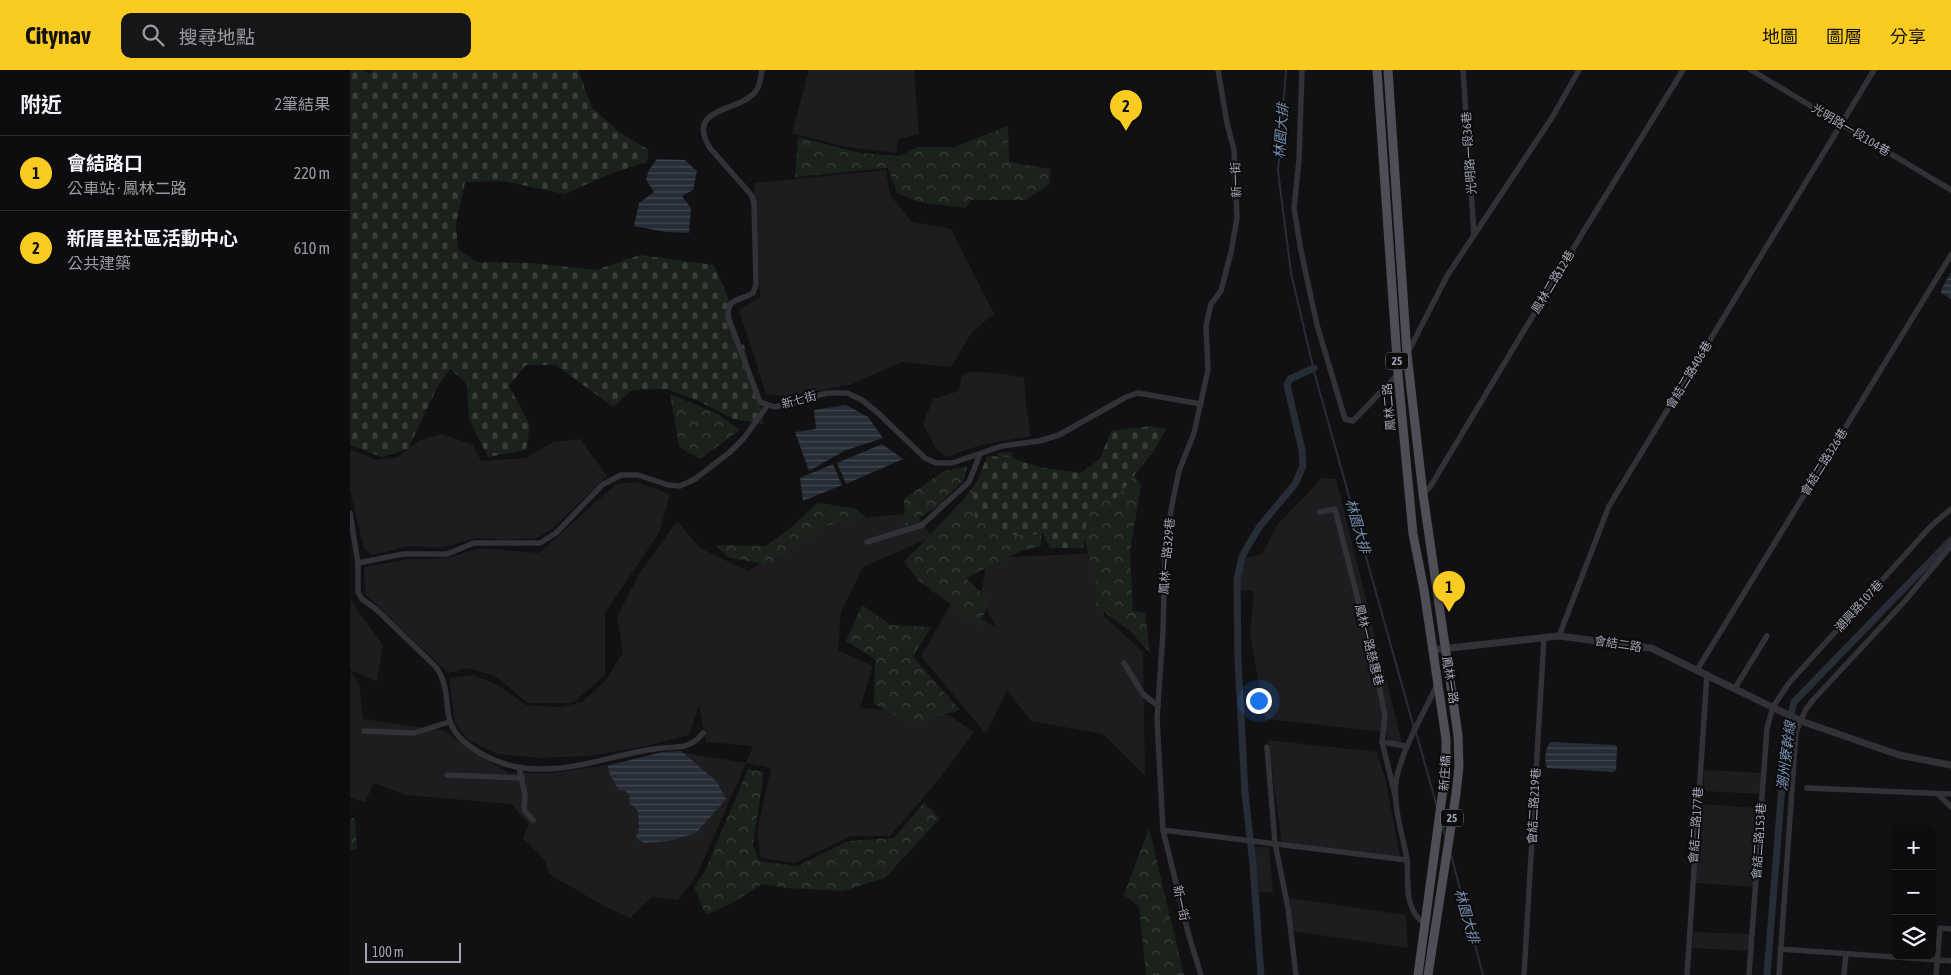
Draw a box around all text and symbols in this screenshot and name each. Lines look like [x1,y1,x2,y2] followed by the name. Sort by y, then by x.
[121,13,471,58] search box
[139,21,167,49] icon: search
[25,22,91,49] text: Citynav
[179,26,255,48] text: 搜尋地點
[1762,26,1798,47] text: 地圖
[1826,26,1862,47] text: 圖層
[1890,26,1926,47] text: 分享
[1110,90,1142,131] pin: 2
[20,92,62,116] text: 附近
[274,95,330,113] text: 2筆結果
[1271,101,1291,159] water label: 林園大排
[1809,101,1893,159] street label: 光明路一段104巷
[1459,111,1479,195] street label: 光明路一段36巷
[67,152,143,174] text: 會結路口
[1228,162,1244,198] street label: 新一街
[32,164,40,182] text: 1
[294,164,330,182] text: 220 m
[67,179,187,197] text: 公車站 · 鳳林二路
[67,227,238,249] text: 新厝里社區活動中心
[32,239,40,257] text: 2
[294,239,330,257] text: 610 m
[1529,248,1577,316] street label: 鳳林二路12巷
[67,254,131,272] text: 公共建築
[1663,338,1715,412] street label: 會結二路406巷
[1386,352,1408,370] road number: 25
[1380,382,1398,432] street label: 鳳林二路
[780,389,818,411] street label: 新七街
[1798,426,1850,498] street label: 會結二路326巷
[1343,497,1374,557] water label: 林園大排
[1157,517,1177,595] street label: 鳳林一路329巷
[1433,571,1465,612] pin: 1
[1832,577,1886,635] street label: 潮興路107巷
[1352,603,1386,687] street label: 鳳林一路慈惠巷
[1593,634,1643,654] street label: 會結二路
[1439,655,1461,705] street label: 鳳林一路
[1246,688,1272,714] your location
[1774,718,1798,792] water label: 潮州寮幹線
[1437,755,1453,791] street label: 新庄橋
[1525,767,1543,845] street label: 會結二路219巷
[1686,786,1706,864] street label: 會結二路177巷
[1749,802,1769,880] street label: 會結二路153巷
[1441,810,1463,826] road number: 25
[1891,825,1936,960] map controls
[1891,825,1936,870] button: +
[1891,870,1936,915] button: −
[1170,884,1192,922] street label: 新一街
[1452,887,1483,947] water label: 林園大排
[1891,915,1936,960] button: layers
[365,940,461,963] scale bar
[372,944,404,960] text: 100 m

